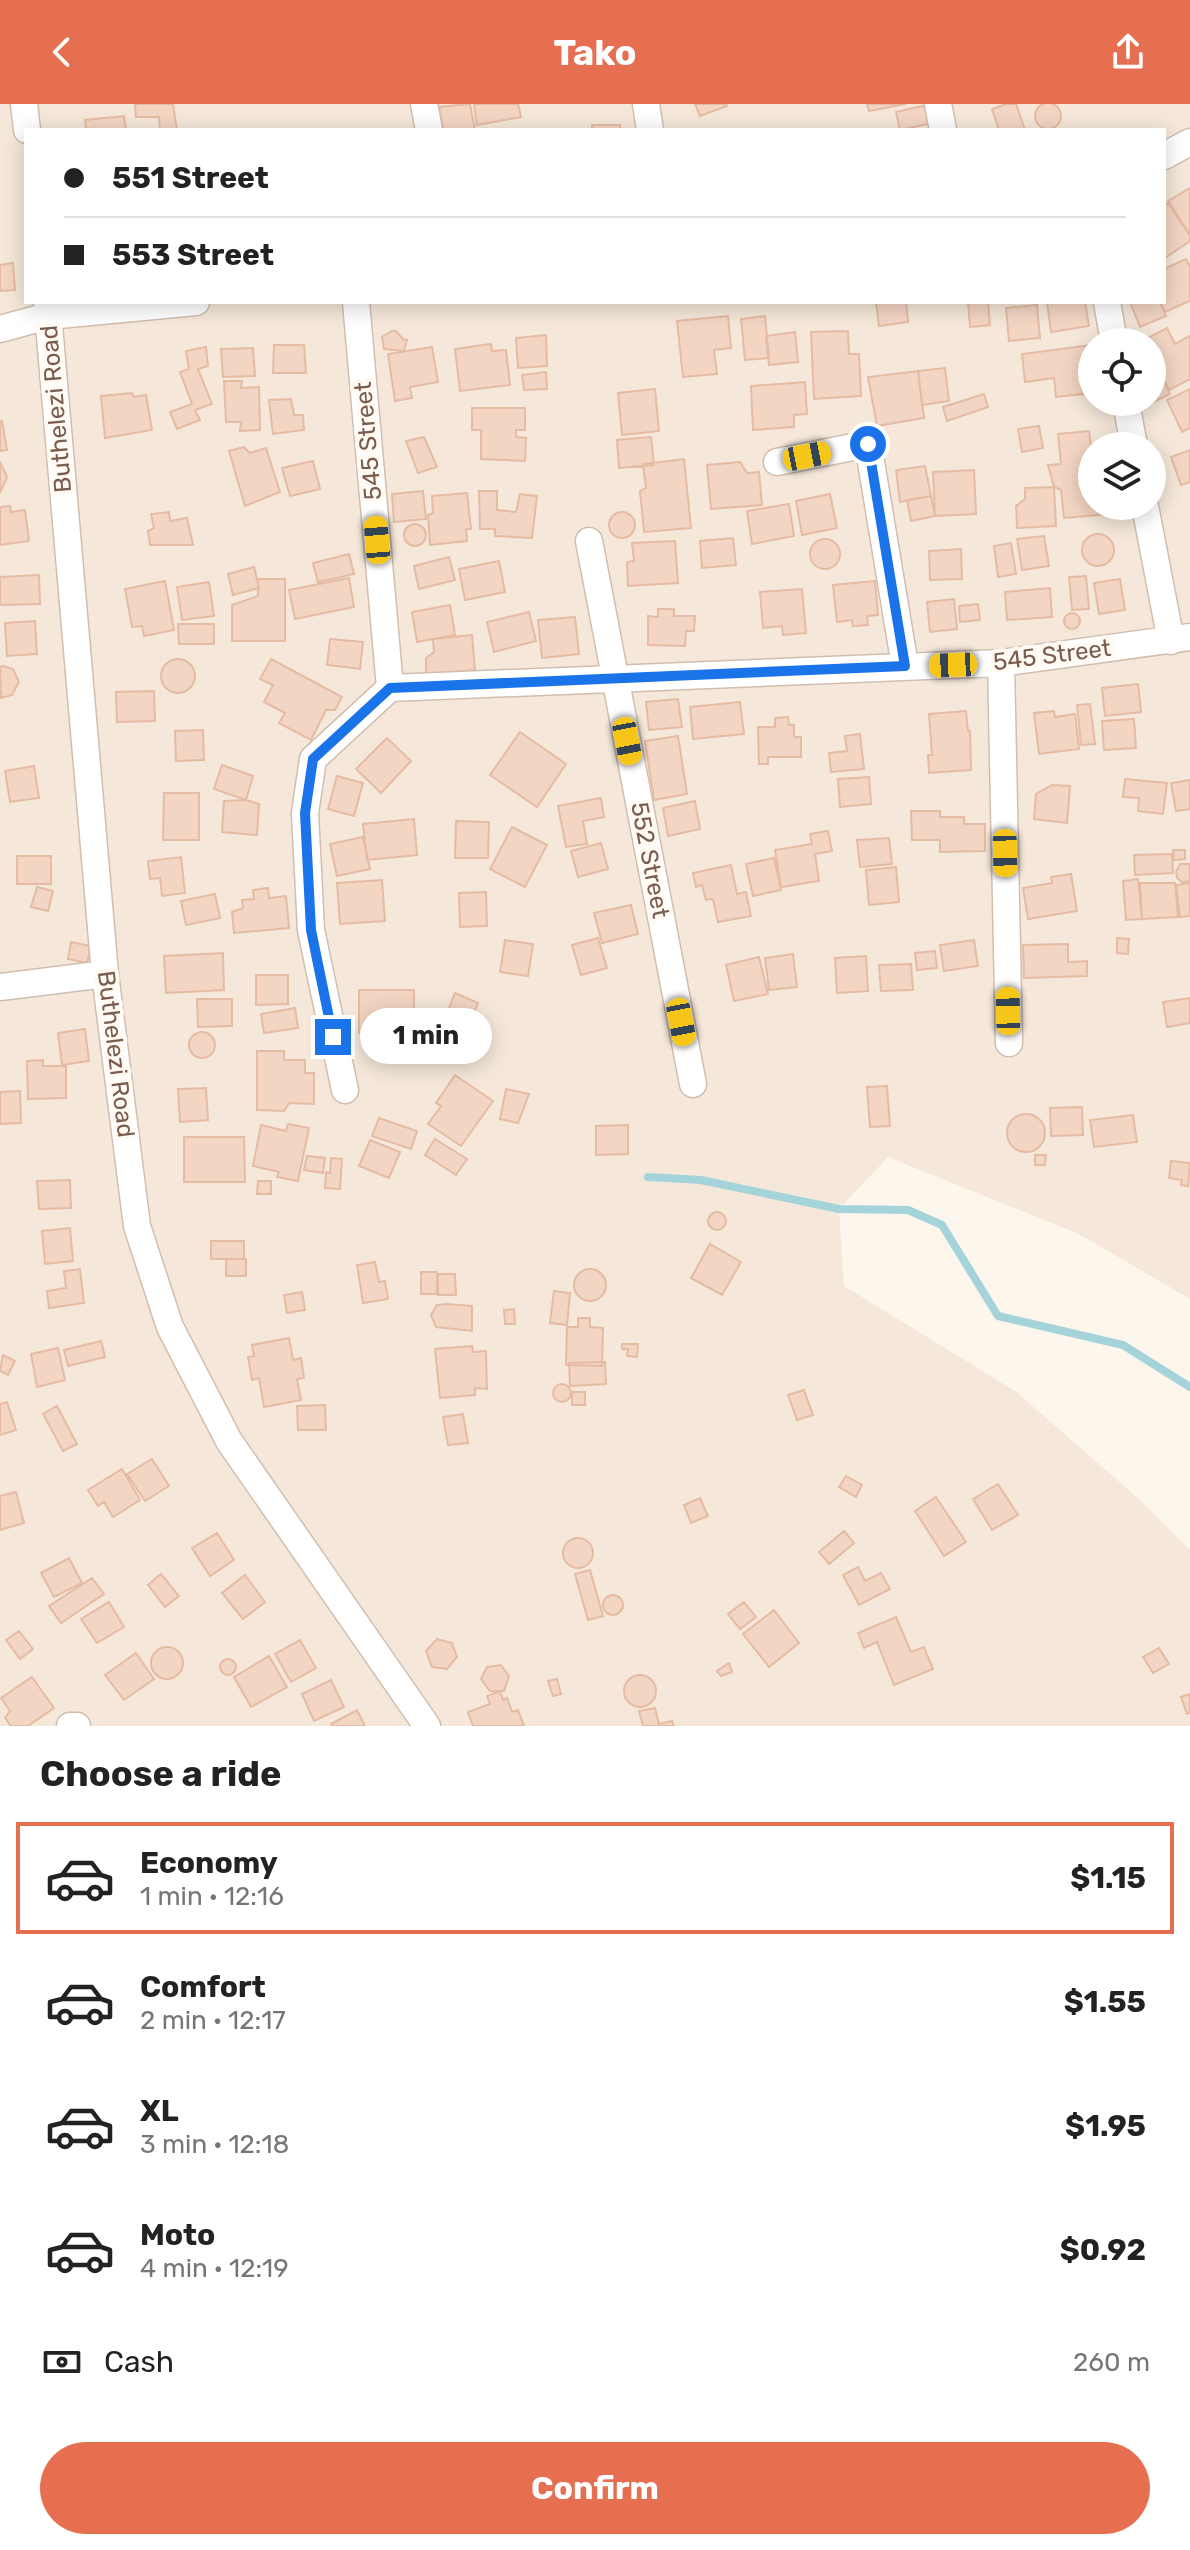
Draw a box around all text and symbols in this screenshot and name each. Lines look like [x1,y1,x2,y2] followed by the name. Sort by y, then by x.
[40,30,84,74] icon: back
[1106,30,1150,74] icon: share
[554,31,636,74] text: Tako
[112,160,269,196] text: 551 Street
[112,237,274,273] text: 553 Street
[35,324,77,494] street label: Buthelezi Road
[1078,328,1166,520] map controls
[1078,328,1166,416] button: locate
[349,381,387,501] street label: 545 Street
[850,426,886,462] route start
[1078,432,1166,520] button: layers
[781,440,833,472] car
[363,515,391,565] car
[991,634,1113,676] street label: 545 Street
[929,652,977,678] car
[611,715,643,767] car
[625,799,675,921] street label: 552 Street
[993,829,1017,877] car
[92,969,140,1139] street label: Buthelezi Road
[996,987,1020,1035] car
[665,996,697,1048] car
[361,1009,493,1065] callout: 1 min
[315,1019,351,1055] route end
[393,1020,459,1051] text: 1 min
[40,1752,281,1795] text: Choose a ride
[44,1842,116,1914] icon: car
[140,1845,278,1881] text: Economy
[1070,1860,1146,1896] text: $1.15
[140,1881,284,1912] text: 1 min · 12:16
[44,1966,116,2038] icon: car
[140,1969,266,2005] text: Comfort
[1064,1984,1146,2020] text: $1.55
[140,2005,286,2036] text: 2 min · 12:17
[44,2090,116,2162] icon: car
[140,2093,179,2129] text: XL
[1065,2108,1146,2144] text: $1.95
[140,2129,289,2160] text: 3 min · 12:18
[44,2214,116,2286] icon: car
[140,2217,215,2253] text: Moto
[1060,2232,1146,2268] text: $0.92
[140,2253,289,2284] text: 4 min · 12:19
[40,2340,84,2384] icon: cash
[104,2344,174,2380] text: Cash
[1073,2347,1150,2378] text: 260 m
[40,2442,1150,2534] button: Confirm

